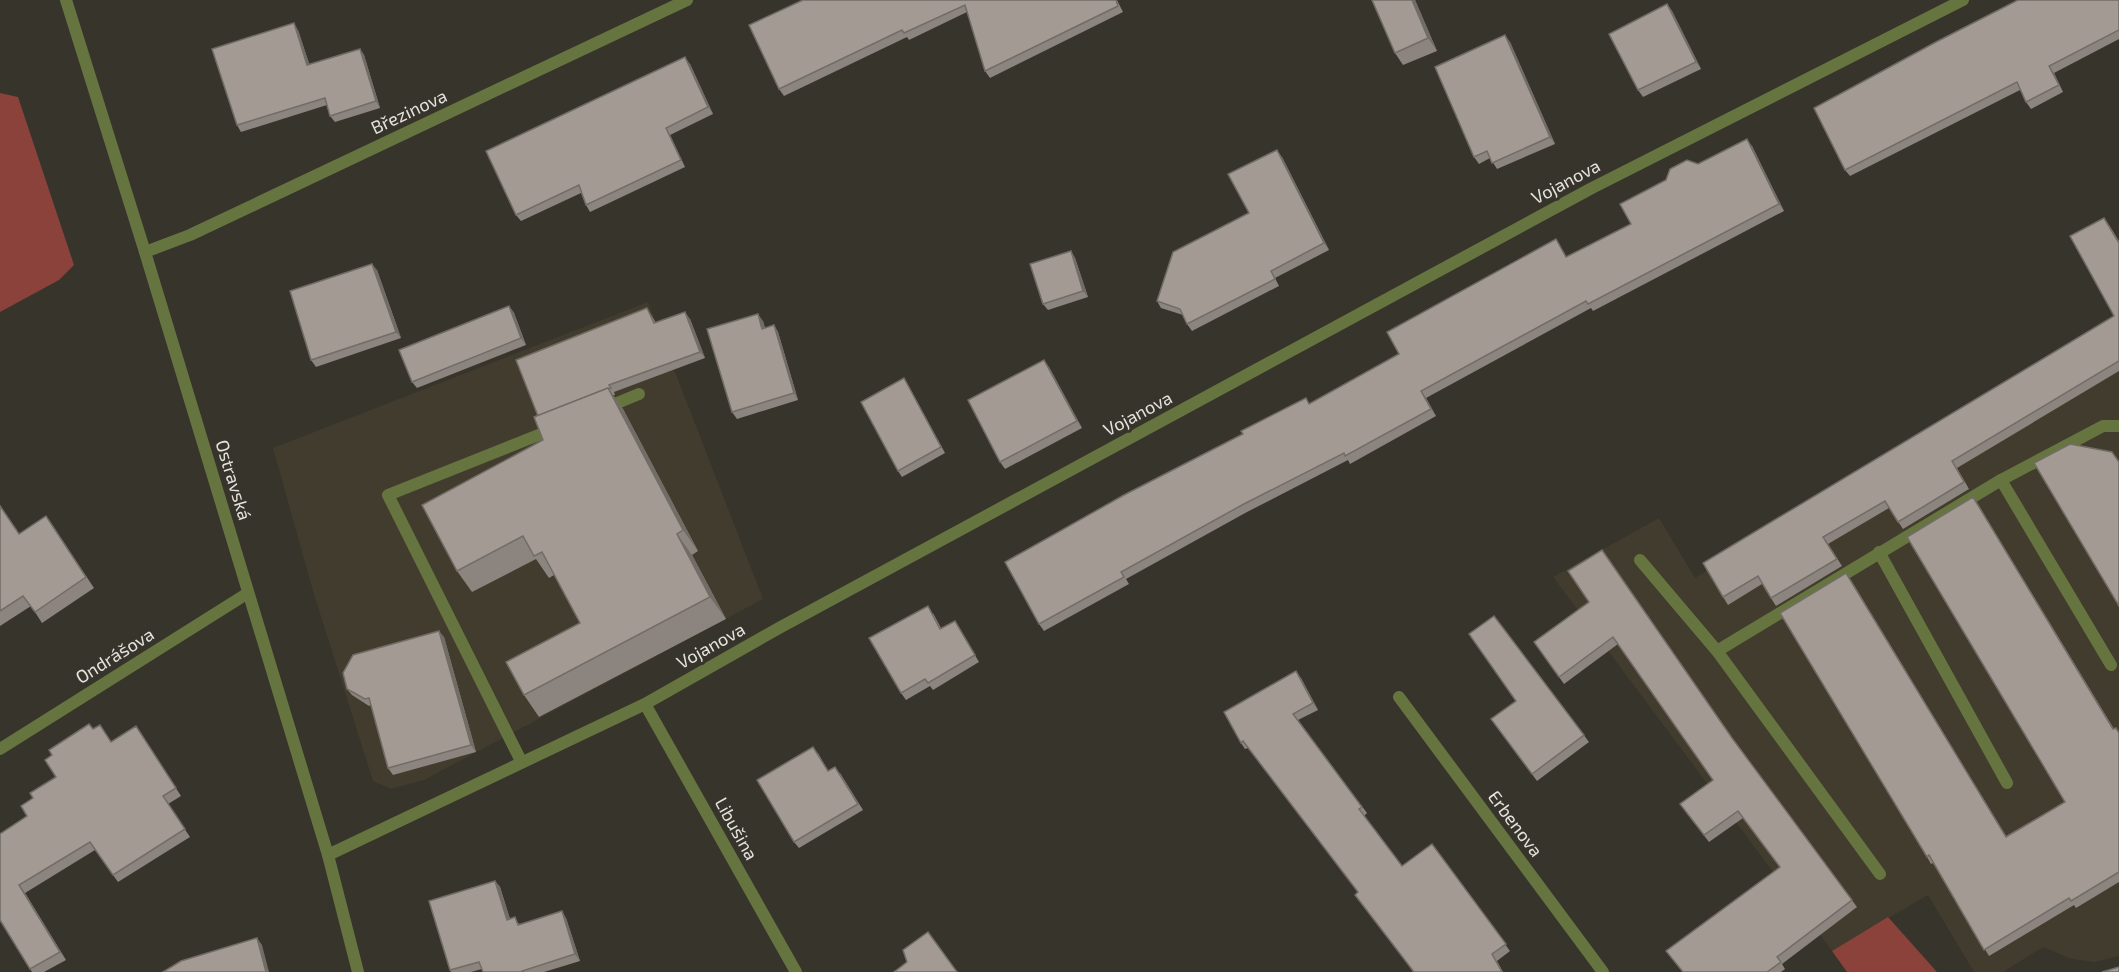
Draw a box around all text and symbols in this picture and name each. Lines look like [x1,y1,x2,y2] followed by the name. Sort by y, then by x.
[367,84,450,138] street label: Březinova
[1527,154,1604,208] street label: Vojanova
[1099,386,1176,440] street label: Vojanova
[211,437,257,523] street label: Ostravská
[672,617,749,673] street label: Vojanova
[71,622,158,688] street label: Ondrášova
[1484,786,1548,861] street label: Erbenova
[711,793,763,864] street label: Libušina

